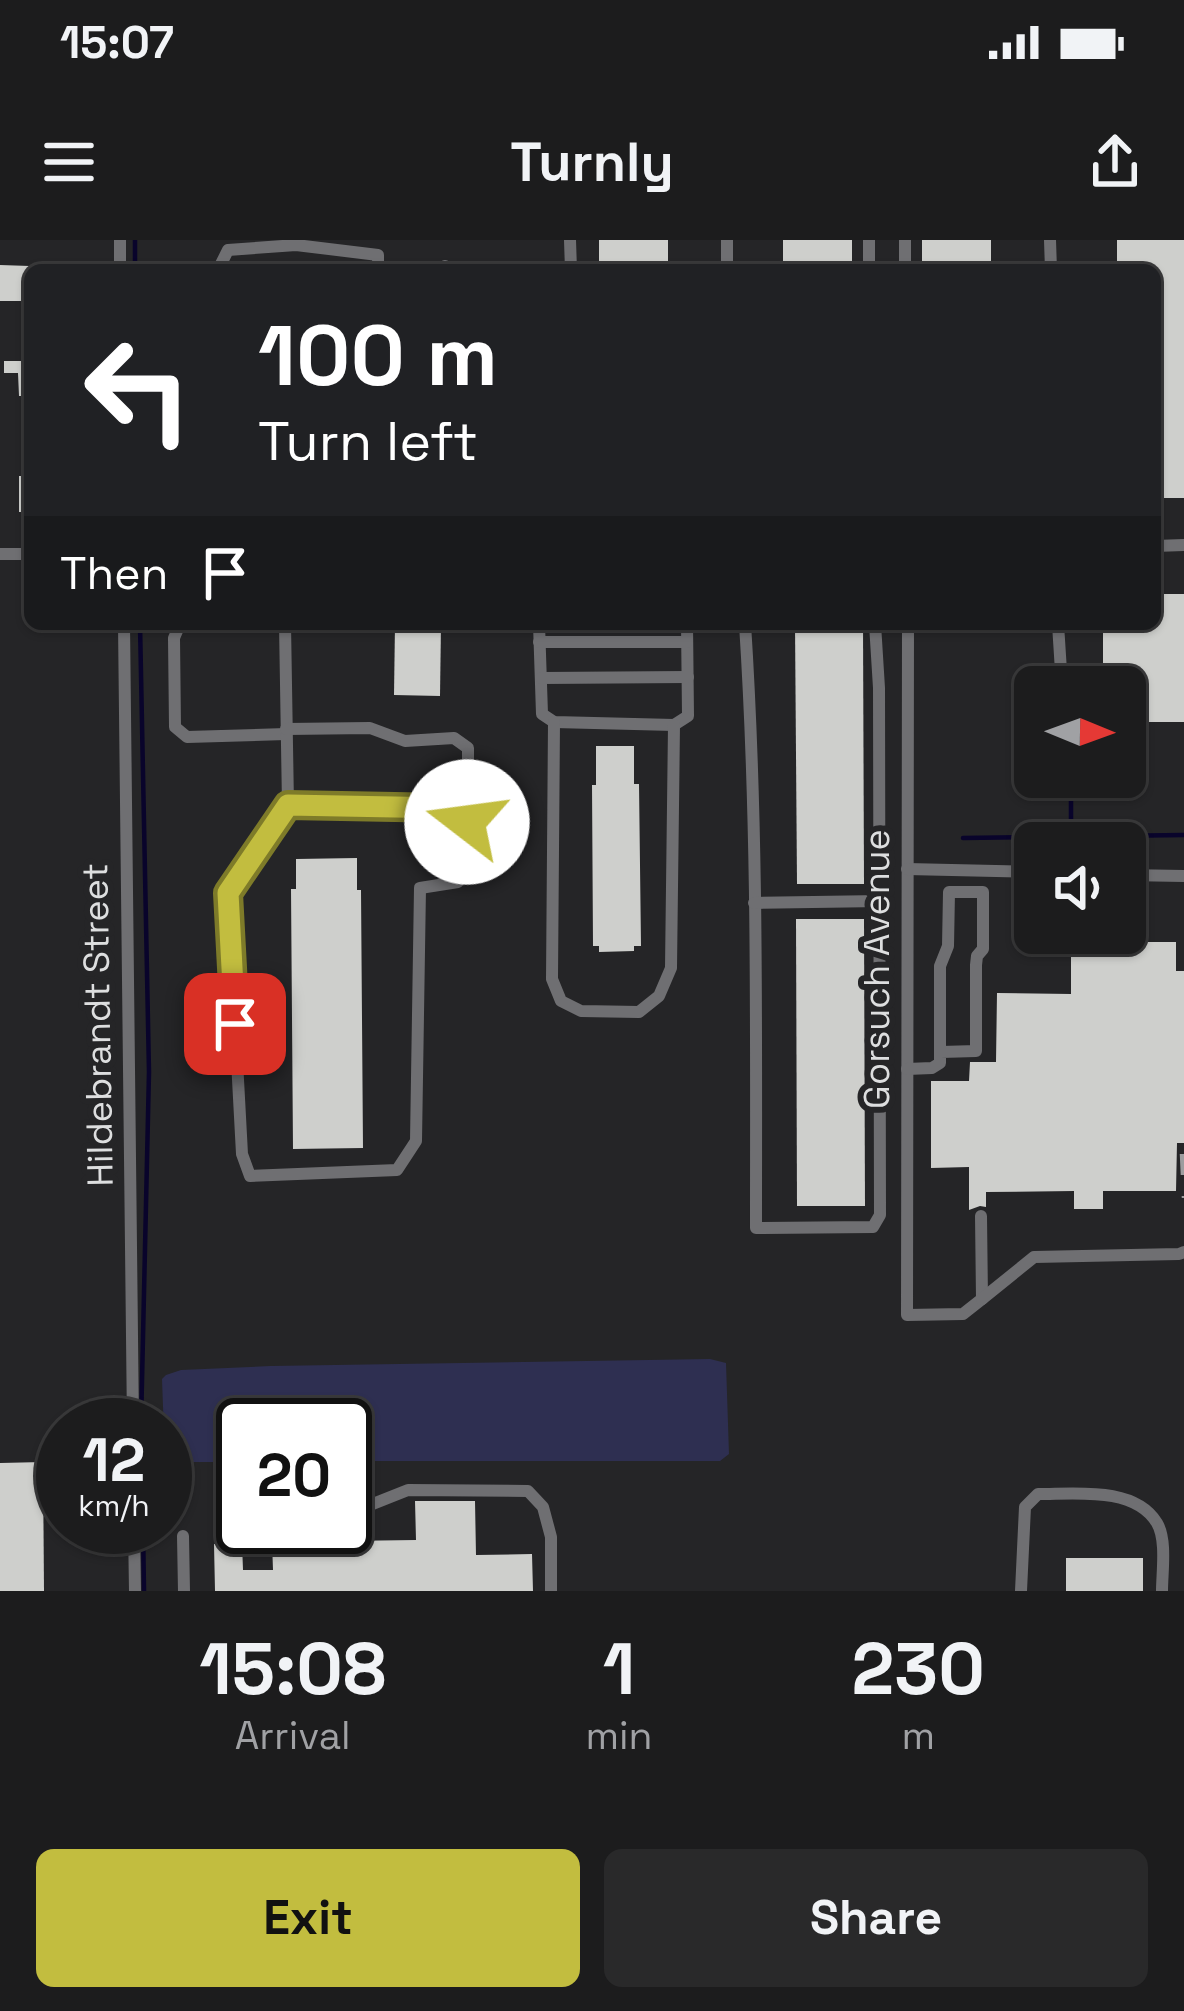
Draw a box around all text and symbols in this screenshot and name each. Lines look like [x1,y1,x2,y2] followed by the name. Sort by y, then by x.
[60,14,174,71] text: 15:07
[510,128,674,197] text: Turnly
[36,129,102,195] icon: menu
[1082,129,1148,195] icon: share
[258,302,498,410] text: 100 m
[60,312,216,468] icon: left
[258,407,478,476] text: Turn left
[192,540,258,606] icon: arrive
[60,545,168,602] text: Then
[1014,666,1146,798] north arrow
[1014,666,1146,954] map controls
[404,759,530,885] position arrow
[1014,822,1146,954] button: sound
[854,829,900,1109] street label: Gorsuch Avenue
[72,863,124,1187] street label: Hildebrandt Street
[184,973,286,1075] pin
[202,991,268,1057] icon: arrive
[216,1398,372,1554] speed limit sign: 20
[83,1422,145,1499] text: 12
[78,1486,150,1525] text: km/h
[199,1623,386,1715] text: 15:08
[603,1623,635,1715] text: 1
[852,1623,985,1715] text: 230
[235,1711,351,1760] text: Arrival
[585,1711,652,1760] text: min
[901,1711,935,1760] text: m
[36,1849,580,1987] button: Exit
[604,1849,1148,1987] button: Share

